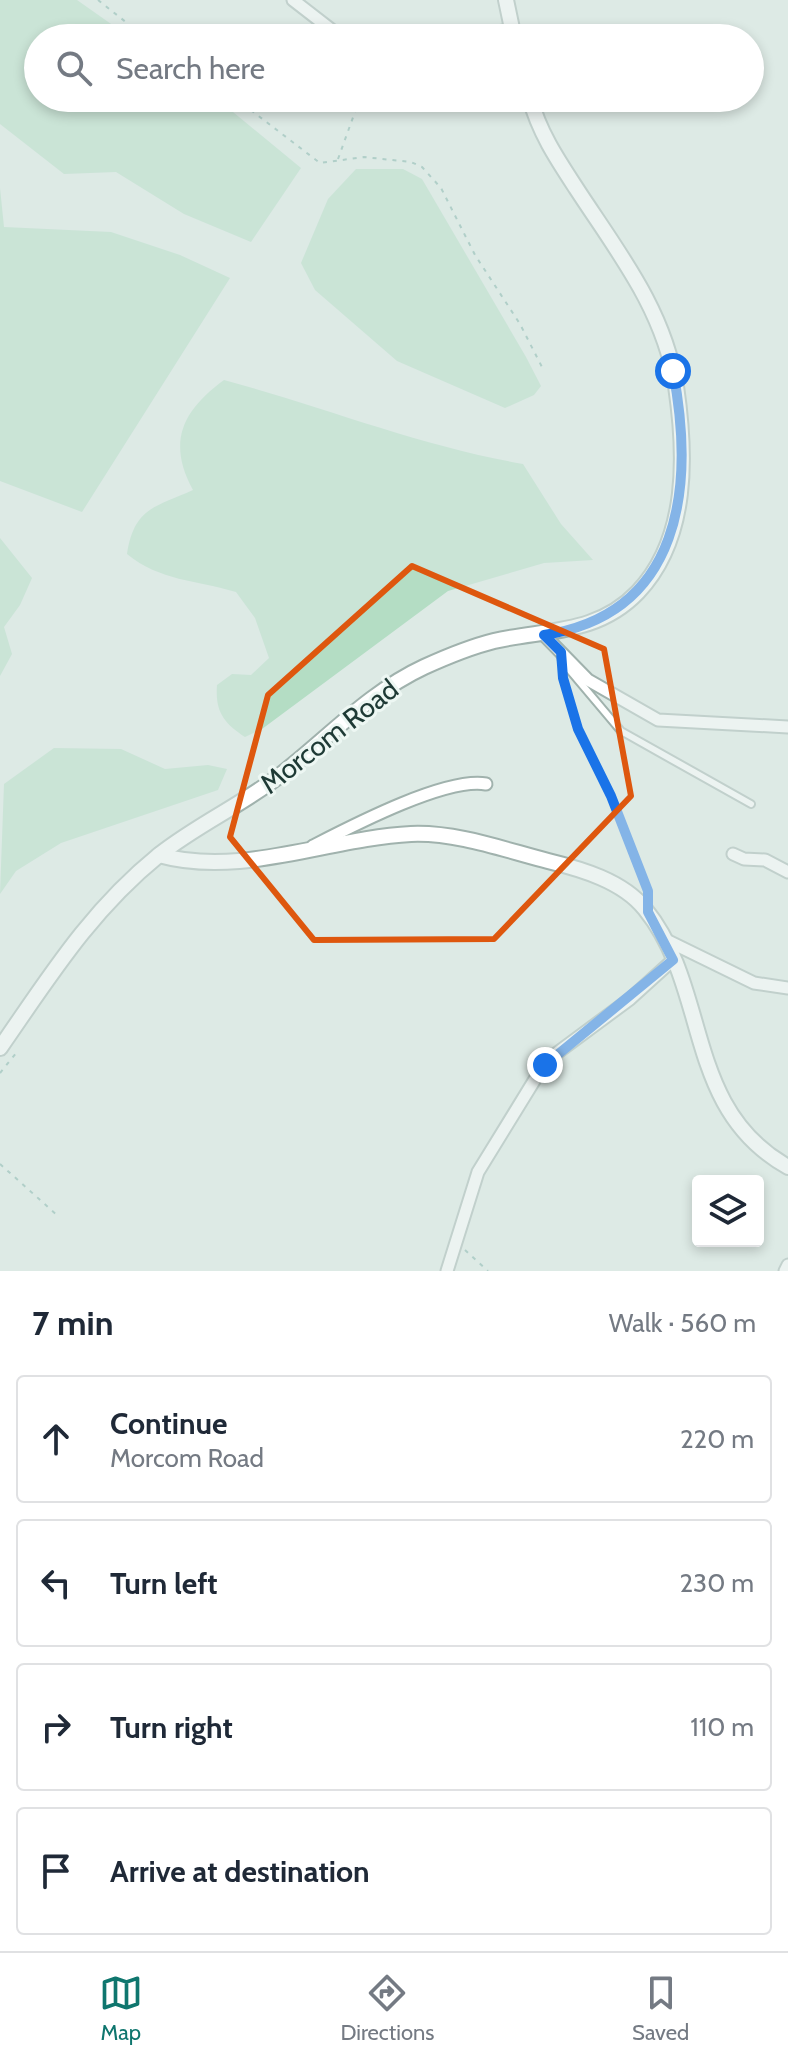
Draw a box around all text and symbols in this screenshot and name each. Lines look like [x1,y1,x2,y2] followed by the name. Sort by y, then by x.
[24,24,764,112] search box
[52,46,96,90] icon: search
[116,50,265,87] text: Search here
[655,353,691,389] route start
[253,672,405,800] street label: Morcom Road
[527,1047,563,1083] route end
[692,1175,764,1247] map controls
[692,1175,764,1247] button: layers
[32,1302,113,1344] text: 7 min
[609,1307,756,1339] text: Walk · 560 m
[110,1405,227,1442] text: Continue
[34,1417,78,1461] icon: ahead
[680,1423,754,1455] text: 220 m
[110,1442,264,1474] text: Morcom Road
[34,1561,78,1605] icon: left
[110,1565,218,1602] text: Turn left
[680,1567,754,1599] text: 230 m
[34,1705,78,1749] icon: right
[110,1709,233,1746] text: Turn right
[690,1711,754,1743] text: 110 m
[34,1849,78,1893] icon: arrive
[110,1853,370,1890] text: Arrive at destination
[99,1971,143,2046] tab: Map
[340,1971,434,2046] tab: Directions
[632,1971,689,2046] tab: Saved

